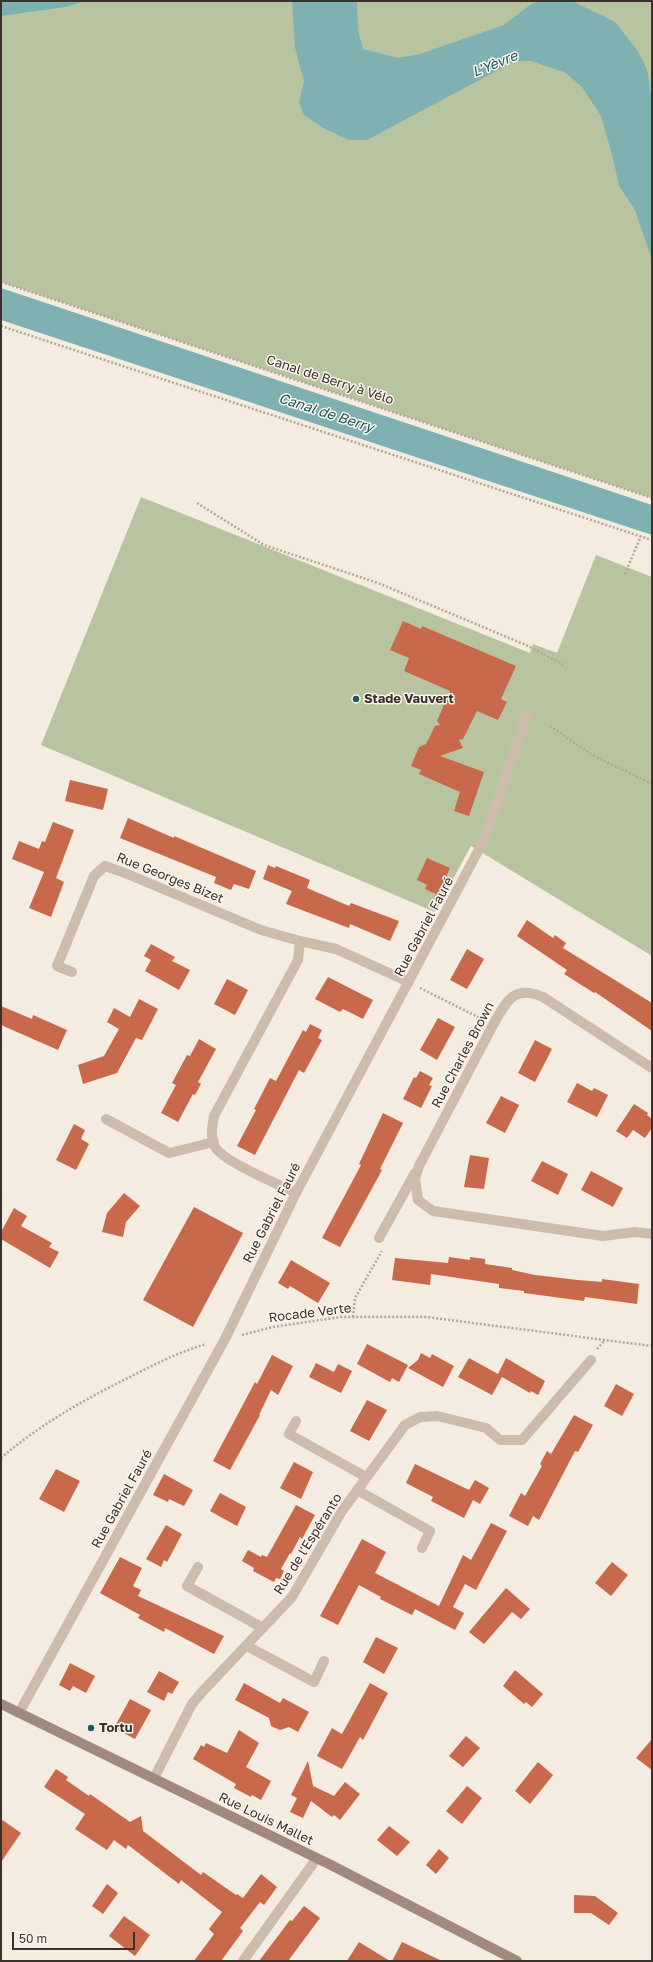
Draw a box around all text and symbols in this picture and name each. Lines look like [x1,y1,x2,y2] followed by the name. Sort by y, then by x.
[470,47,520,81] water label: L'Yèvre
[264,352,396,408] street label: Canal de Berry à Vélo
[276,390,376,436] water label: Canal de Berry
[364,691,454,707] place label: Stade Vauvert
[351,694,361,704] marker: Stade Vauvert
[114,849,226,907] street label: Rue Georges Bizet
[391,875,457,979] street label: Rue Gabriel Fauré
[428,999,498,1111] street label: Rue Charles Brown
[240,1160,304,1266] street label: Rue Gabriel Fauré
[268,1300,352,1326] street label: Rocade Verte
[88,1447,156,1551] street label: Rue Gabriel Fauré
[271,1491,345,1597] street label: Rue de l'Espéranto
[99,1720,132,1736] place label: Tortu
[86,1723,96,1733] marker: Tortu
[216,1789,316,1849] street label: Rue Louis Mallet
[14,1924,137,1950] scale bar
[19,1931,47,1946] text: 50 m

